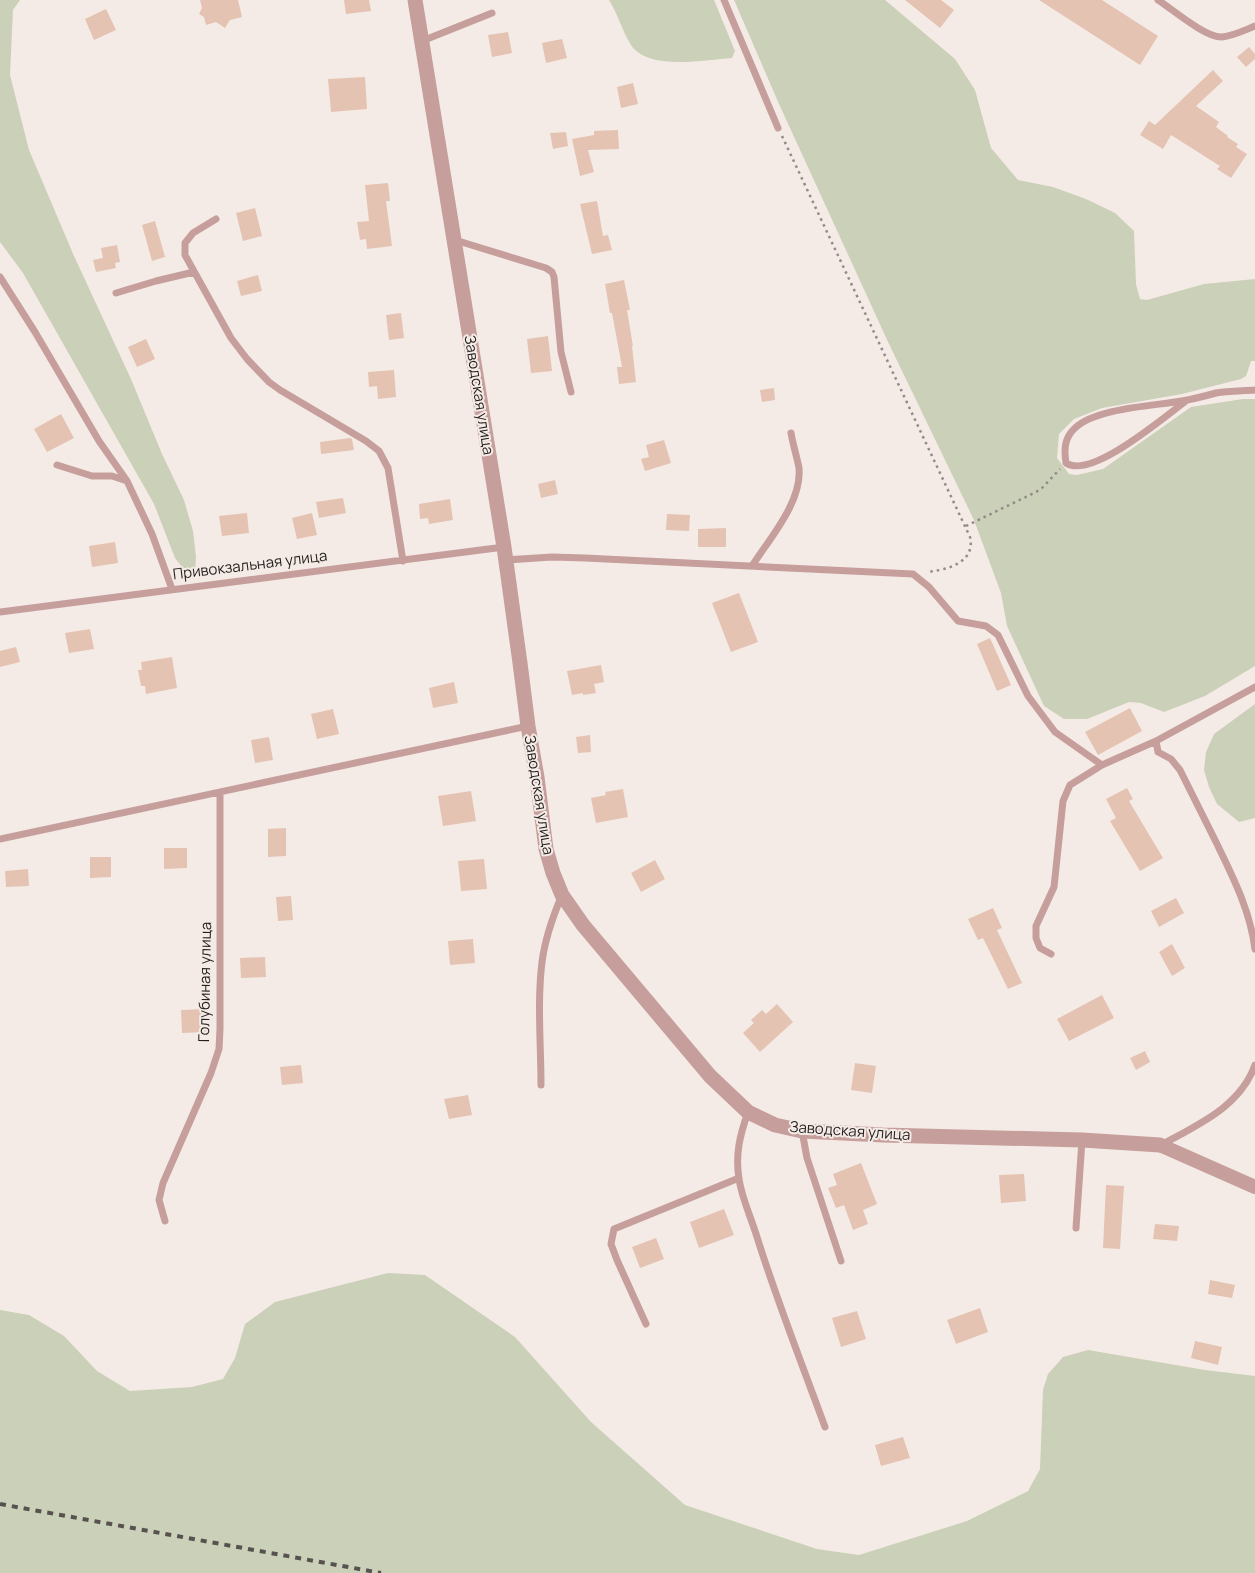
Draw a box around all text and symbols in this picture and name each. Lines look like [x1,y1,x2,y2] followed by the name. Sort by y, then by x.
[460,334,499,456] street label: Заводская улица
[172,545,328,584] street label: Привокзальная улица
[520,734,559,856] street label: Заводская улица
[193,922,216,1042] street label: Голубиная улица
[789,1116,911,1145] street label: Заводская улица

